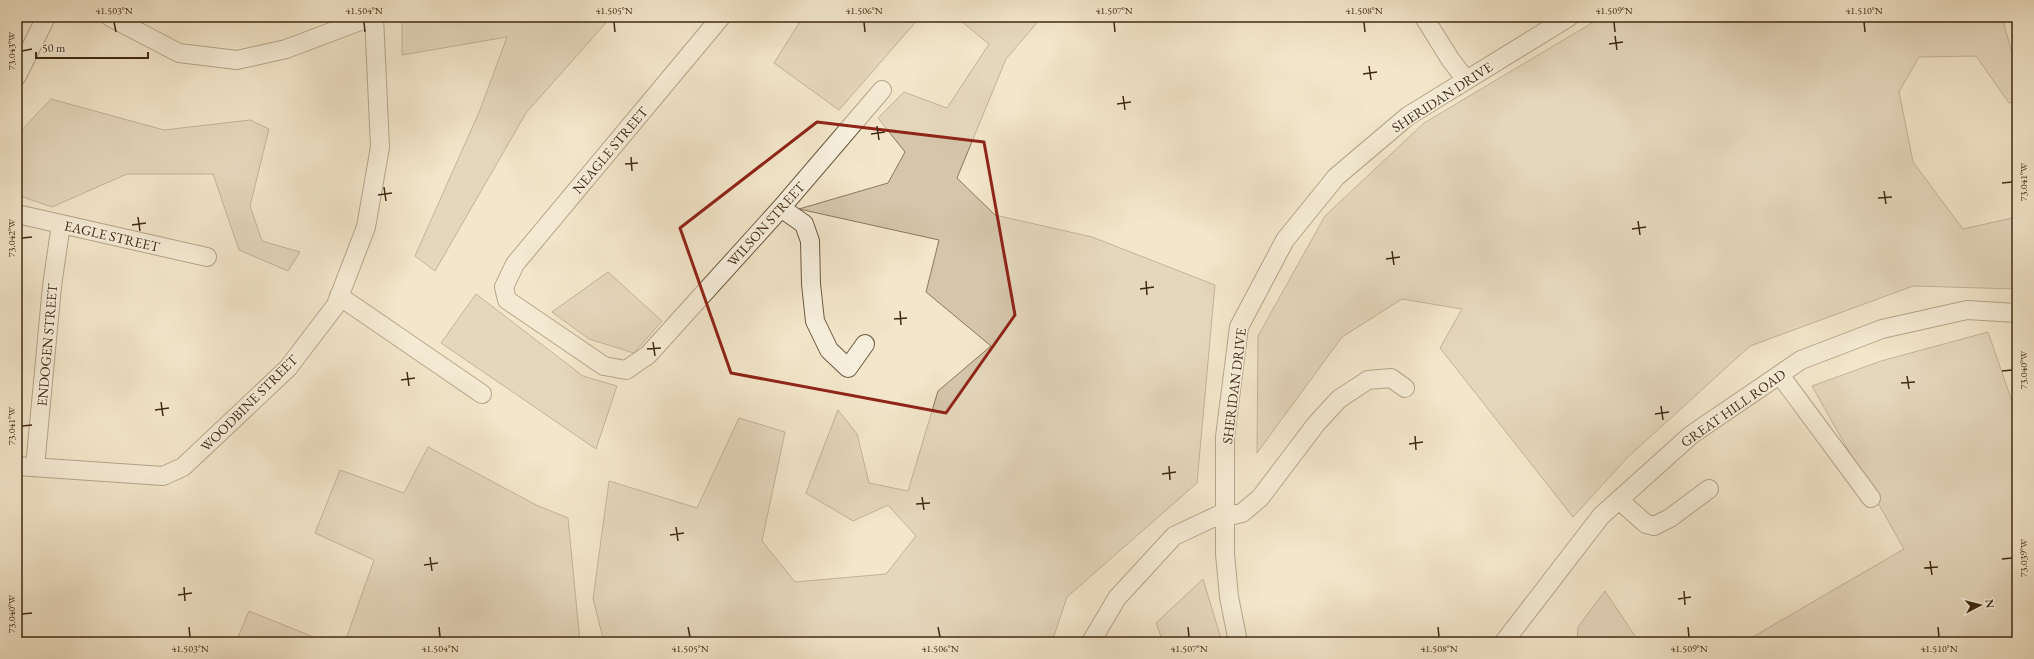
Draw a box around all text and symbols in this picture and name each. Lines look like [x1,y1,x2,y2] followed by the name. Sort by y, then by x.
[95,4,133,17] text: 41.503°N
[345,4,383,17] text: 41.504°N
[595,4,633,17] text: 41.505°N
[845,4,883,17] text: 41.506°N
[1095,4,1133,17] text: 41.507°N
[1345,4,1383,17] text: 41.508°N
[1595,4,1633,17] text: 41.509°N
[1845,4,1883,17] text: 41.510°N
[5,31,18,70] text: 73.043°W
[36,34,148,60] scale bar
[42,40,66,56] text: 50 m
[1388,58,1496,136] street label: SHERIDAN DRIVE
[568,102,652,197] street label: NEAGLE STREET
[2017,162,2030,201] text: 73.041°W
[723,177,809,270] street label: WILSON STREET
[63,216,162,256] street label: EAGLE STREET
[5,218,18,257] text: 73.042°W
[33,282,61,407] street label: ENDOGEN STREET
[1218,327,1250,445] street label: SHERIDAN DRIVE
[197,350,302,455] street label: WOODBINE STREET
[2017,350,2030,389] text: 73.040°W
[1677,365,1789,451] street label: GREAT HILL ROAD
[5,406,18,445] text: 73.041°W
[2017,538,2030,577] text: 73.039°W
[1960,585,2000,625] north arrow
[5,594,18,633] text: 73.040°W
[1982,599,1997,609] text: N
[171,642,209,655] text: 41.503°N
[421,642,459,655] text: 41.504°N
[671,642,709,655] text: 41.505°N
[921,642,959,655] text: 41.506°N
[1170,642,1208,655] text: 41.507°N
[1420,642,1458,655] text: 41.508°N
[1670,642,1708,655] text: 41.509°N
[1920,642,1958,655] text: 41.510°N

